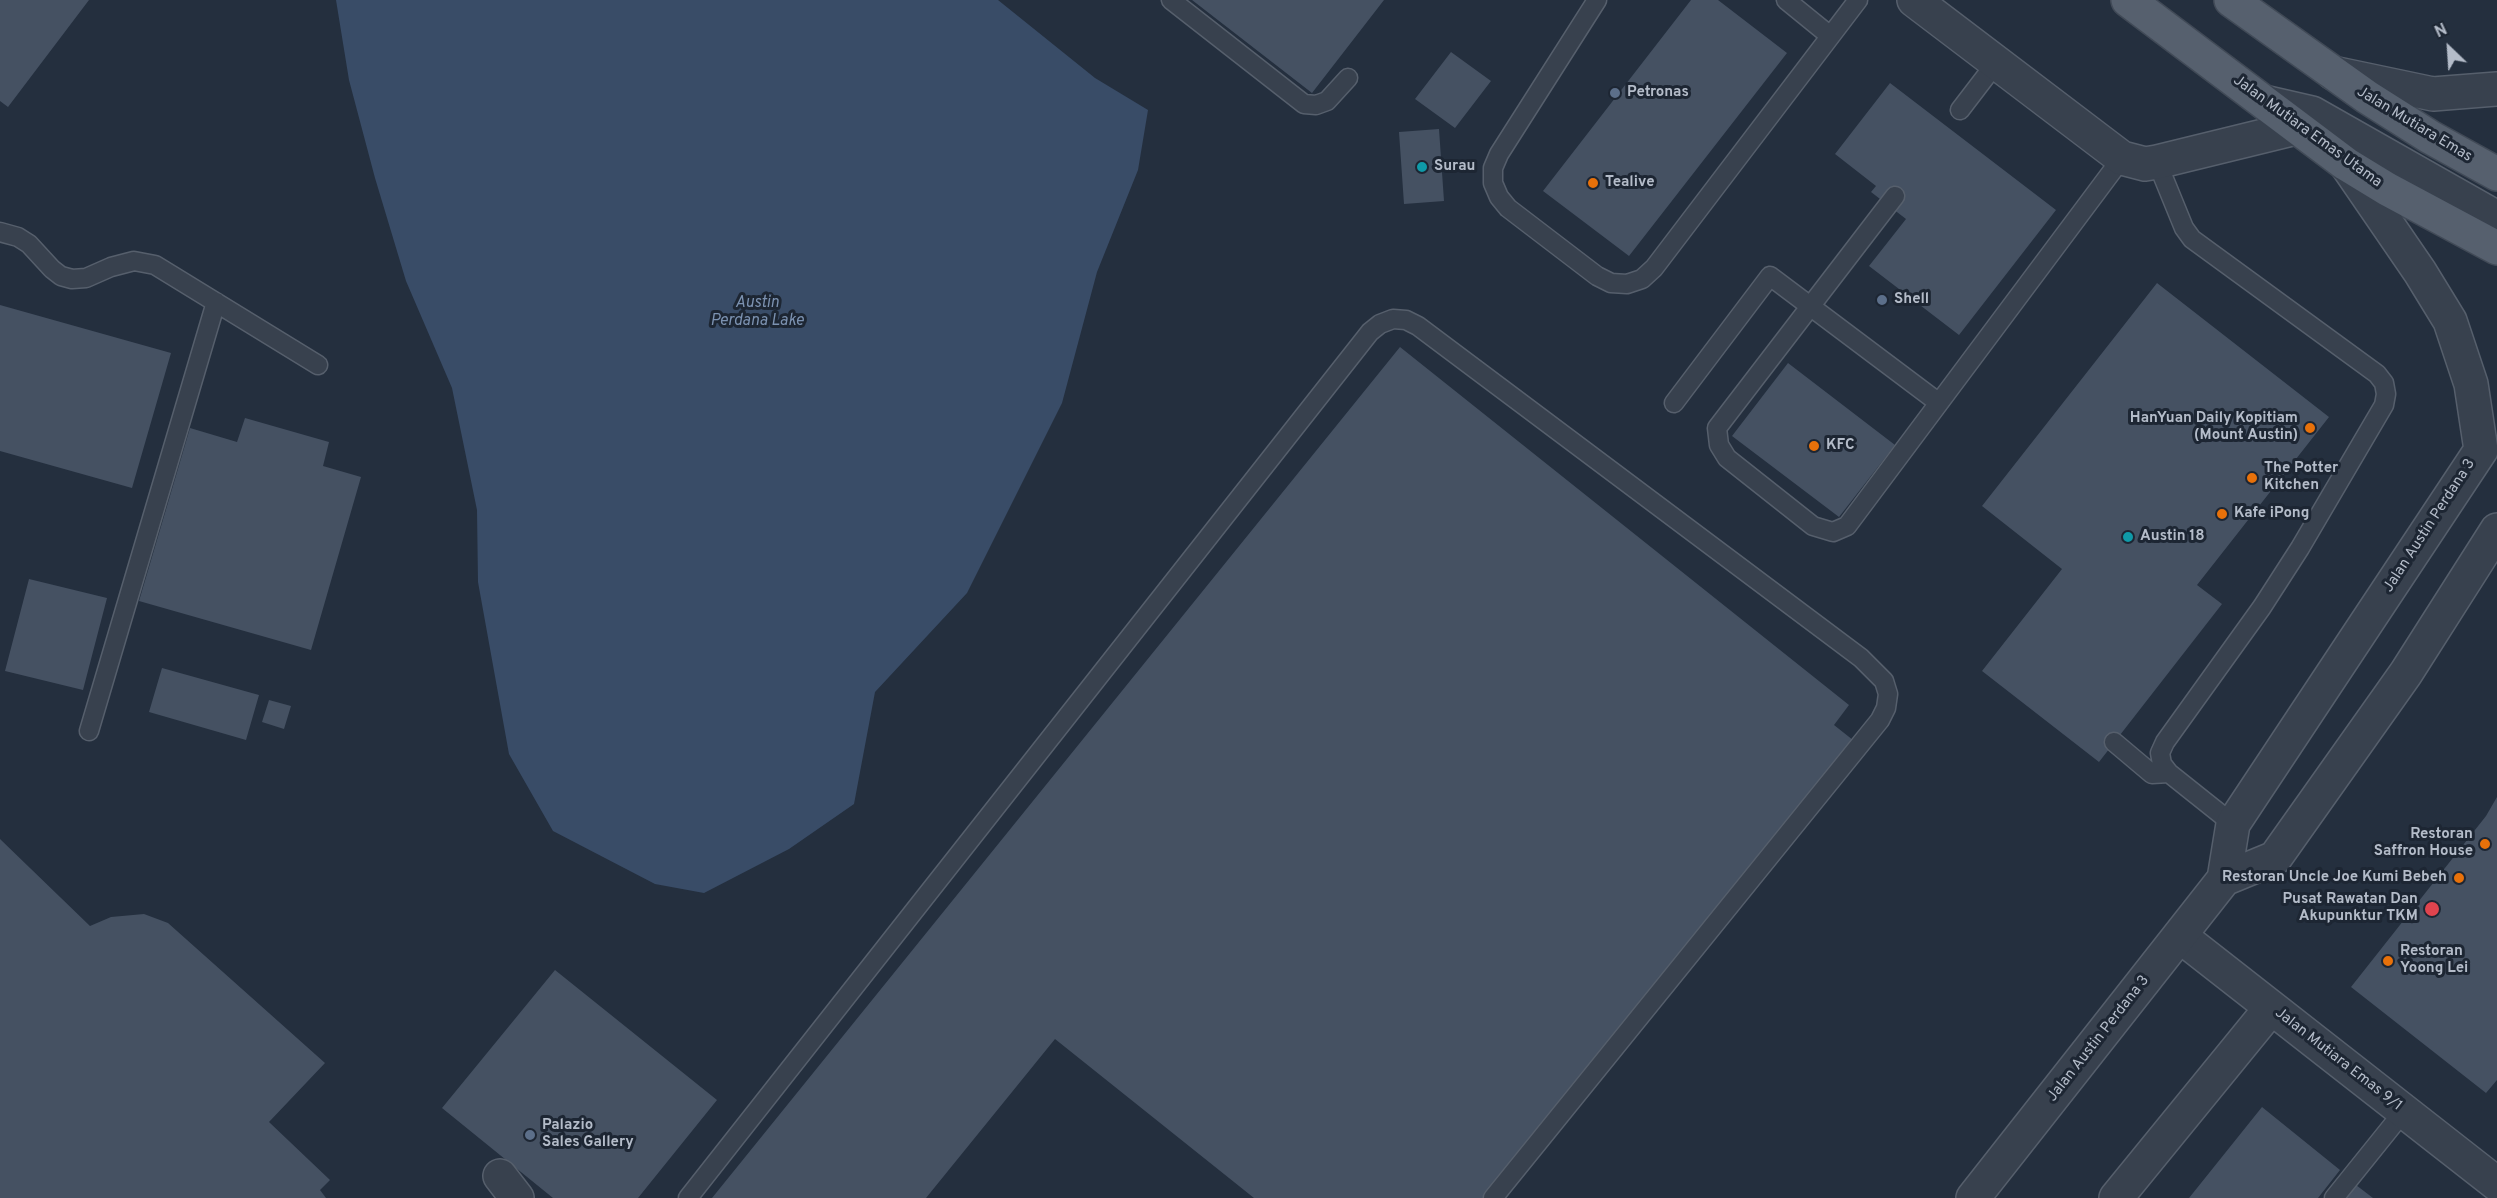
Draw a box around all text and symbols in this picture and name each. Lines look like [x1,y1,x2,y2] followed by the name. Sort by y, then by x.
[2419,18,2479,78] north arrow
[2432,20,2451,43] text: N
[2229,72,2385,192] street label: Jalan Mutiara Emas Utama
[2353,83,2475,167] street label: Jalan Mutiara Emas
[1627,84,1689,102] place label: Petronas
[1608,86,1622,100] marker: Petronas
[1434,158,1475,176] place label: Surau
[1415,160,1429,174] marker: Surau
[1605,174,1654,192] place label: Tealive
[1586,176,1600,190] marker: Tealive
[1894,291,1929,309] place label: Shell
[1875,293,1889,307] marker: Shell
[710,294,804,332] water label: Austin Perdana Lake
[2130,410,2298,445] place label: HanYuan Daily Kopitiam (Mount Austin)
[2303,421,2317,435] marker: HanYuan Daily Kopitiam (Mount Austin)
[1826,437,1855,455] place label: KFC
[1807,439,1821,453] marker: KFC
[2380,456,2480,596] street label: Jalan Austin Perdana 3
[2264,460,2338,495] place label: The Potter Kitchen
[2245,471,2259,485] marker: The Potter Kitchen
[2234,505,2309,523] place label: Kafe iPong
[2215,507,2229,521] marker: Kafe iPong
[2140,528,2205,546] place label: Austin 18
[2121,530,2135,544] marker: Austin 18
[2374,826,2473,861] place label: Restoran Saffron House
[2478,837,2492,851] marker: Restoran Saffron House
[2222,869,2447,887] place label: Restoran Uncle Joe Kumi Bebeh
[2452,871,2466,885] marker: Restoran Uncle Joe Kumi Bebeh
[2283,891,2418,926] place label: Pusat Rawatan Dan Akupunktur TKM
[2423,900,2441,918] marker: Pusat Rawatan Dan Akupunktur TKM
[2400,943,2468,978] place label: Restoran Yoong Lei
[2381,954,2395,968] marker: Restoran Yoong Lei
[2044,972,2154,1106] street label: Jalan Austin Perdana 3
[2271,1005,2405,1115] street label: Jalan Mutiara Emas 9/1
[542,1117,634,1152] place label: Palazio Sales Gallery
[523,1128,537,1142] marker: Palazio Sales Gallery

